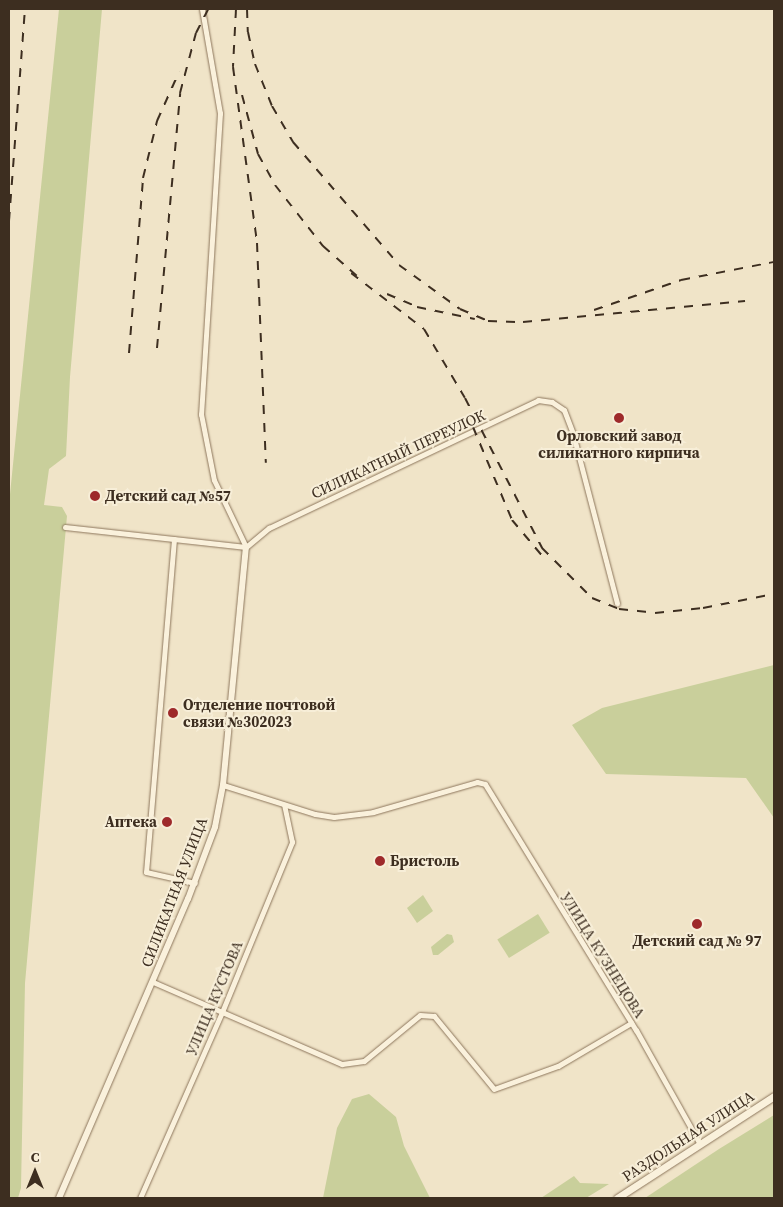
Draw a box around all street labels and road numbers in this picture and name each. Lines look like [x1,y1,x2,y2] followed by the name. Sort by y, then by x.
[308,406,488,502] street label: СИЛИКАТНЫЙ ПЕРЕУЛОК
[137,814,211,970] street label: СИЛИКАТНАЯ УЛИЦА
[557,889,649,1021] street label: УЛИЦА КУЗНЕЦОВА
[182,938,246,1058] street label: УЛИЦА КУСТОВА
[619,1087,757,1185] street label: РАЗДОЛЬНАЯ УЛИЦА

